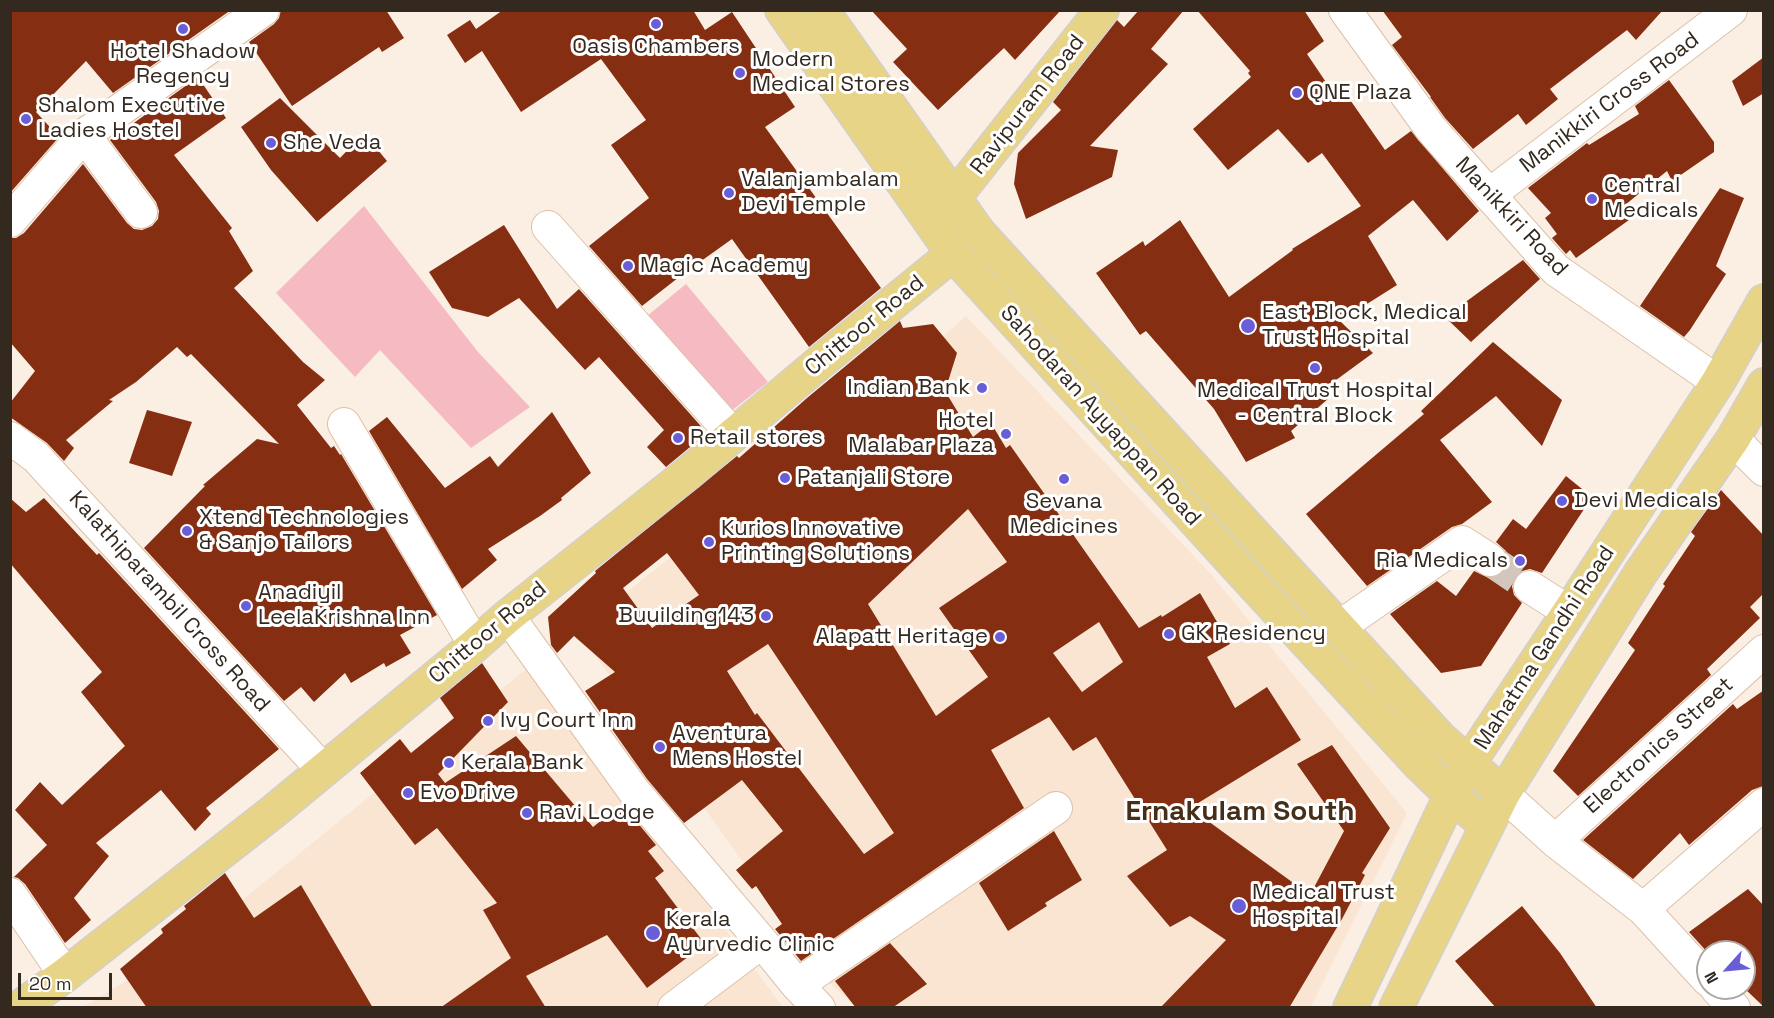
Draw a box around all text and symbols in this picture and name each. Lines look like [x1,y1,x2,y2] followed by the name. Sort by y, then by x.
[649,17,663,31] marker: Oasis Chambers
[176,22,190,36] marker: Hotel Shadow Regency
[1515,27,1705,179] street label: Manikkiri Cross Road
[965,30,1091,180] street label: Ravipuram Road
[572,34,740,60] place label: Oasis Chambers
[110,39,256,90] place label: Hotel Shadow Regency
[752,47,910,98] place label: Modern Medical Stores
[733,66,747,80] marker: Modern Medical Stores
[1309,80,1412,106] place label: QNE Plaza
[1290,86,1304,100] marker: QNE Plaza
[38,93,225,144] place label: Shalom Executive Ladies Hostel
[19,112,33,126] marker: Shalom Executive Ladies Hostel
[283,130,381,156] place label: She Veda
[264,136,278,150] marker: She Veda
[1449,152,1573,282] street label: Manikkiri Road
[741,167,899,218] place label: Valanjambalam Devi Temple
[1604,173,1698,224] place label: Central Medicals
[722,186,736,200] marker: Valanjambalam Devi Temple
[1585,192,1599,206] marker: Central Medicals
[640,253,808,279] place label: Magic Academy
[621,259,635,273] marker: Magic Academy
[800,270,930,382] street label: Chittoor Road
[994,300,1206,532] street label: Sahodaran Ayyappan Road
[1262,300,1467,352] place label: East Block, Medical Trust Hospital
[1239,317,1257,335] marker: East Block, Medical Trust Hospital
[1308,361,1322,375] marker: Medical Trust Hospital - Central Block
[847,375,970,401] place label: Indian Bank
[1197,378,1433,430] place label: Medical Trust Hospital - Central Block
[975,381,989,395] marker: Indian Bank
[848,408,994,460] place label: Hotel Malabar Plaza
[690,425,823,451] place label: Retail stores
[999,427,1013,441] marker: Hotel Malabar Plaza
[671,431,685,445] marker: Retail stores
[797,465,950,491] place label: Patanjali Store
[778,471,792,485] marker: Patanjali Store
[1057,472,1071,486] marker: Sevana Medicines
[63,486,275,718] street label: Kalathiparambil Cross Road
[1574,488,1718,514] place label: Devi Medicals
[1010,489,1118,540] place label: Sevana Medicines
[1555,494,1569,508] marker: Devi Medicals
[199,505,409,556] place label: Xtend Technologies & Sanjo Tailors
[721,516,910,568] place label: Kurios Innovative Printing Solutions
[180,524,194,538] marker: Xtend Technologies & Sanjo Tailors
[702,535,716,549] marker: Kurios Innovative Printing Solutions
[1469,541,1621,755] street label: Mahatma Gandhi Road
[1376,548,1508,574] place label: Ria Medicals
[1513,554,1527,568] marker: Ria Medicals
[424,576,552,690] street label: Chittoor Road
[258,580,430,632] place label: Anadiyil LeelaKrishna Inn
[239,599,253,613] marker: Anadiyil LeelaKrishna Inn
[618,603,754,629] place label: Buuilding143
[759,609,773,623] marker: Buuilding143
[1181,621,1326,647] place label: GK Residency
[816,624,988,650] place label: Alapatt Heritage
[1162,627,1176,641] marker: GK Residency
[993,630,1007,644] marker: Alapatt Heritage
[1579,672,1739,820] street label: Electronics Street
[500,708,634,734] place label: Ivy Court Inn
[481,714,495,728] marker: Ivy Court Inn
[672,721,802,772] place label: Aventura Mens Hostel
[653,740,667,754] marker: Aventura Mens Hostel
[461,750,584,776] place label: Kerala Bank
[442,756,456,770] marker: Kerala Bank
[420,780,516,806] place label: Evo Drive
[401,786,415,800] marker: Evo Drive
[1125,795,1355,829] district label: Ernakulam South
[539,800,655,826] place label: Ravi Lodge
[520,806,534,820] marker: Ravi Lodge
[1252,880,1395,932] place label: Medical Trust Hospital
[1230,897,1248,915] marker: Medical Trust Hospital
[666,907,835,958] place label: Kerala Ayurvedic Clinic
[644,924,662,942] marker: Kerala Ayurvedic Clinic
[1696,940,1756,1000] north arrow
[21,961,116,999] scale bar
[1700,968,1723,987] text: N
[29,972,72,995] text: 20 m

